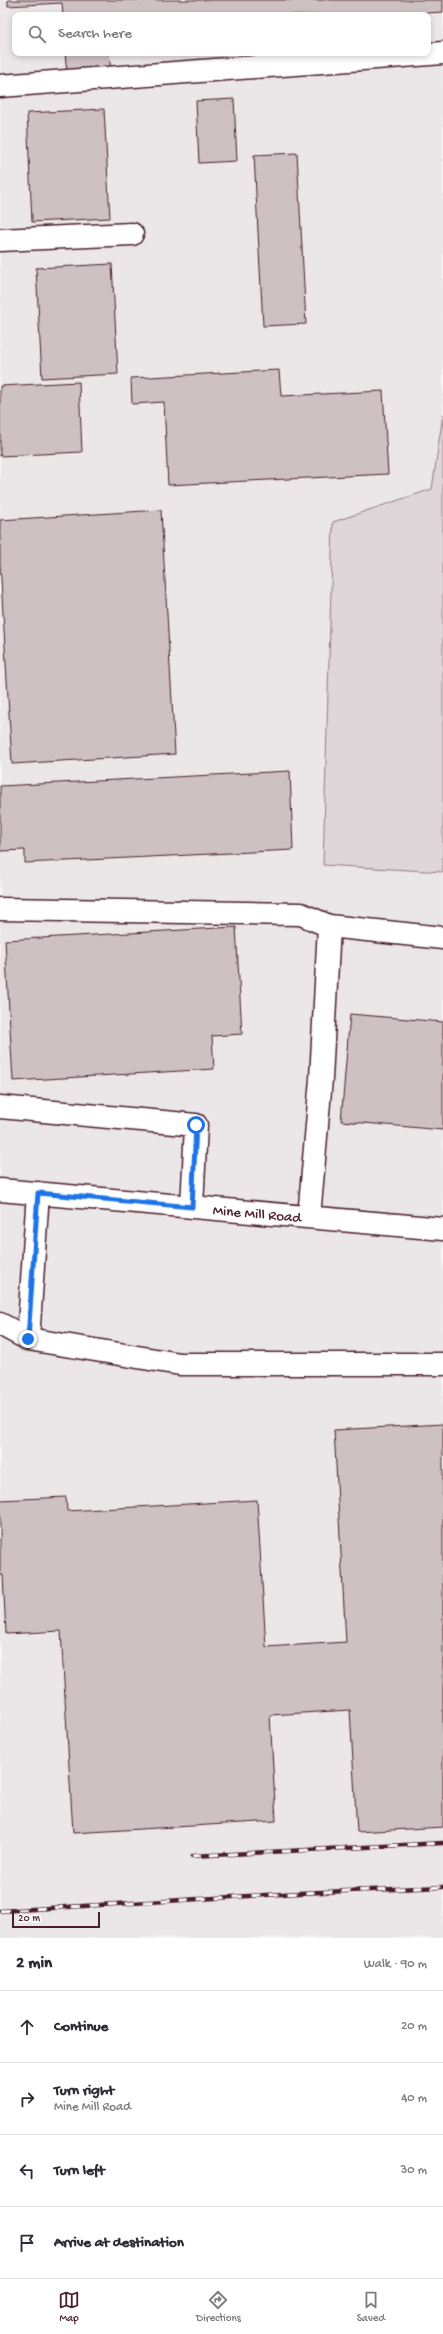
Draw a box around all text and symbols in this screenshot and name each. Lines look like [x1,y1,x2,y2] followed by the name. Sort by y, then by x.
[12,12,431,56] search box
[26,23,48,45] icon: search
[58,25,132,43] text: Search here
[187,1116,205,1134] route start
[212,1202,303,1228] street label: Mine Mill Road
[19,1330,37,1348] route end
[12,1910,100,1929] scale bar
[18,1913,40,1925] text: 20 m
[16,1954,52,1974] text: 2 min
[364,1957,427,1972] text: Walk · 90 m
[16,2016,38,2038] icon: ahead
[54,2018,108,2036] text: Continue
[401,2019,427,2034] text: 20 m
[54,2082,114,2100] text: Turn right
[16,2088,38,2110] icon: right
[401,2091,427,2106] text: 40 m
[54,2100,131,2115] text: Mine Mill Road
[16,2160,38,2182] icon: left
[54,2162,105,2180] text: Turn left
[401,2163,427,2178] text: 30 m
[16,2232,38,2254] icon: arrive
[54,2234,184,2252] text: Arrive at destination
[58,2289,80,2325] tab: Map
[196,2289,241,2325] tab: Directions
[357,2289,385,2325] tab: Saved

